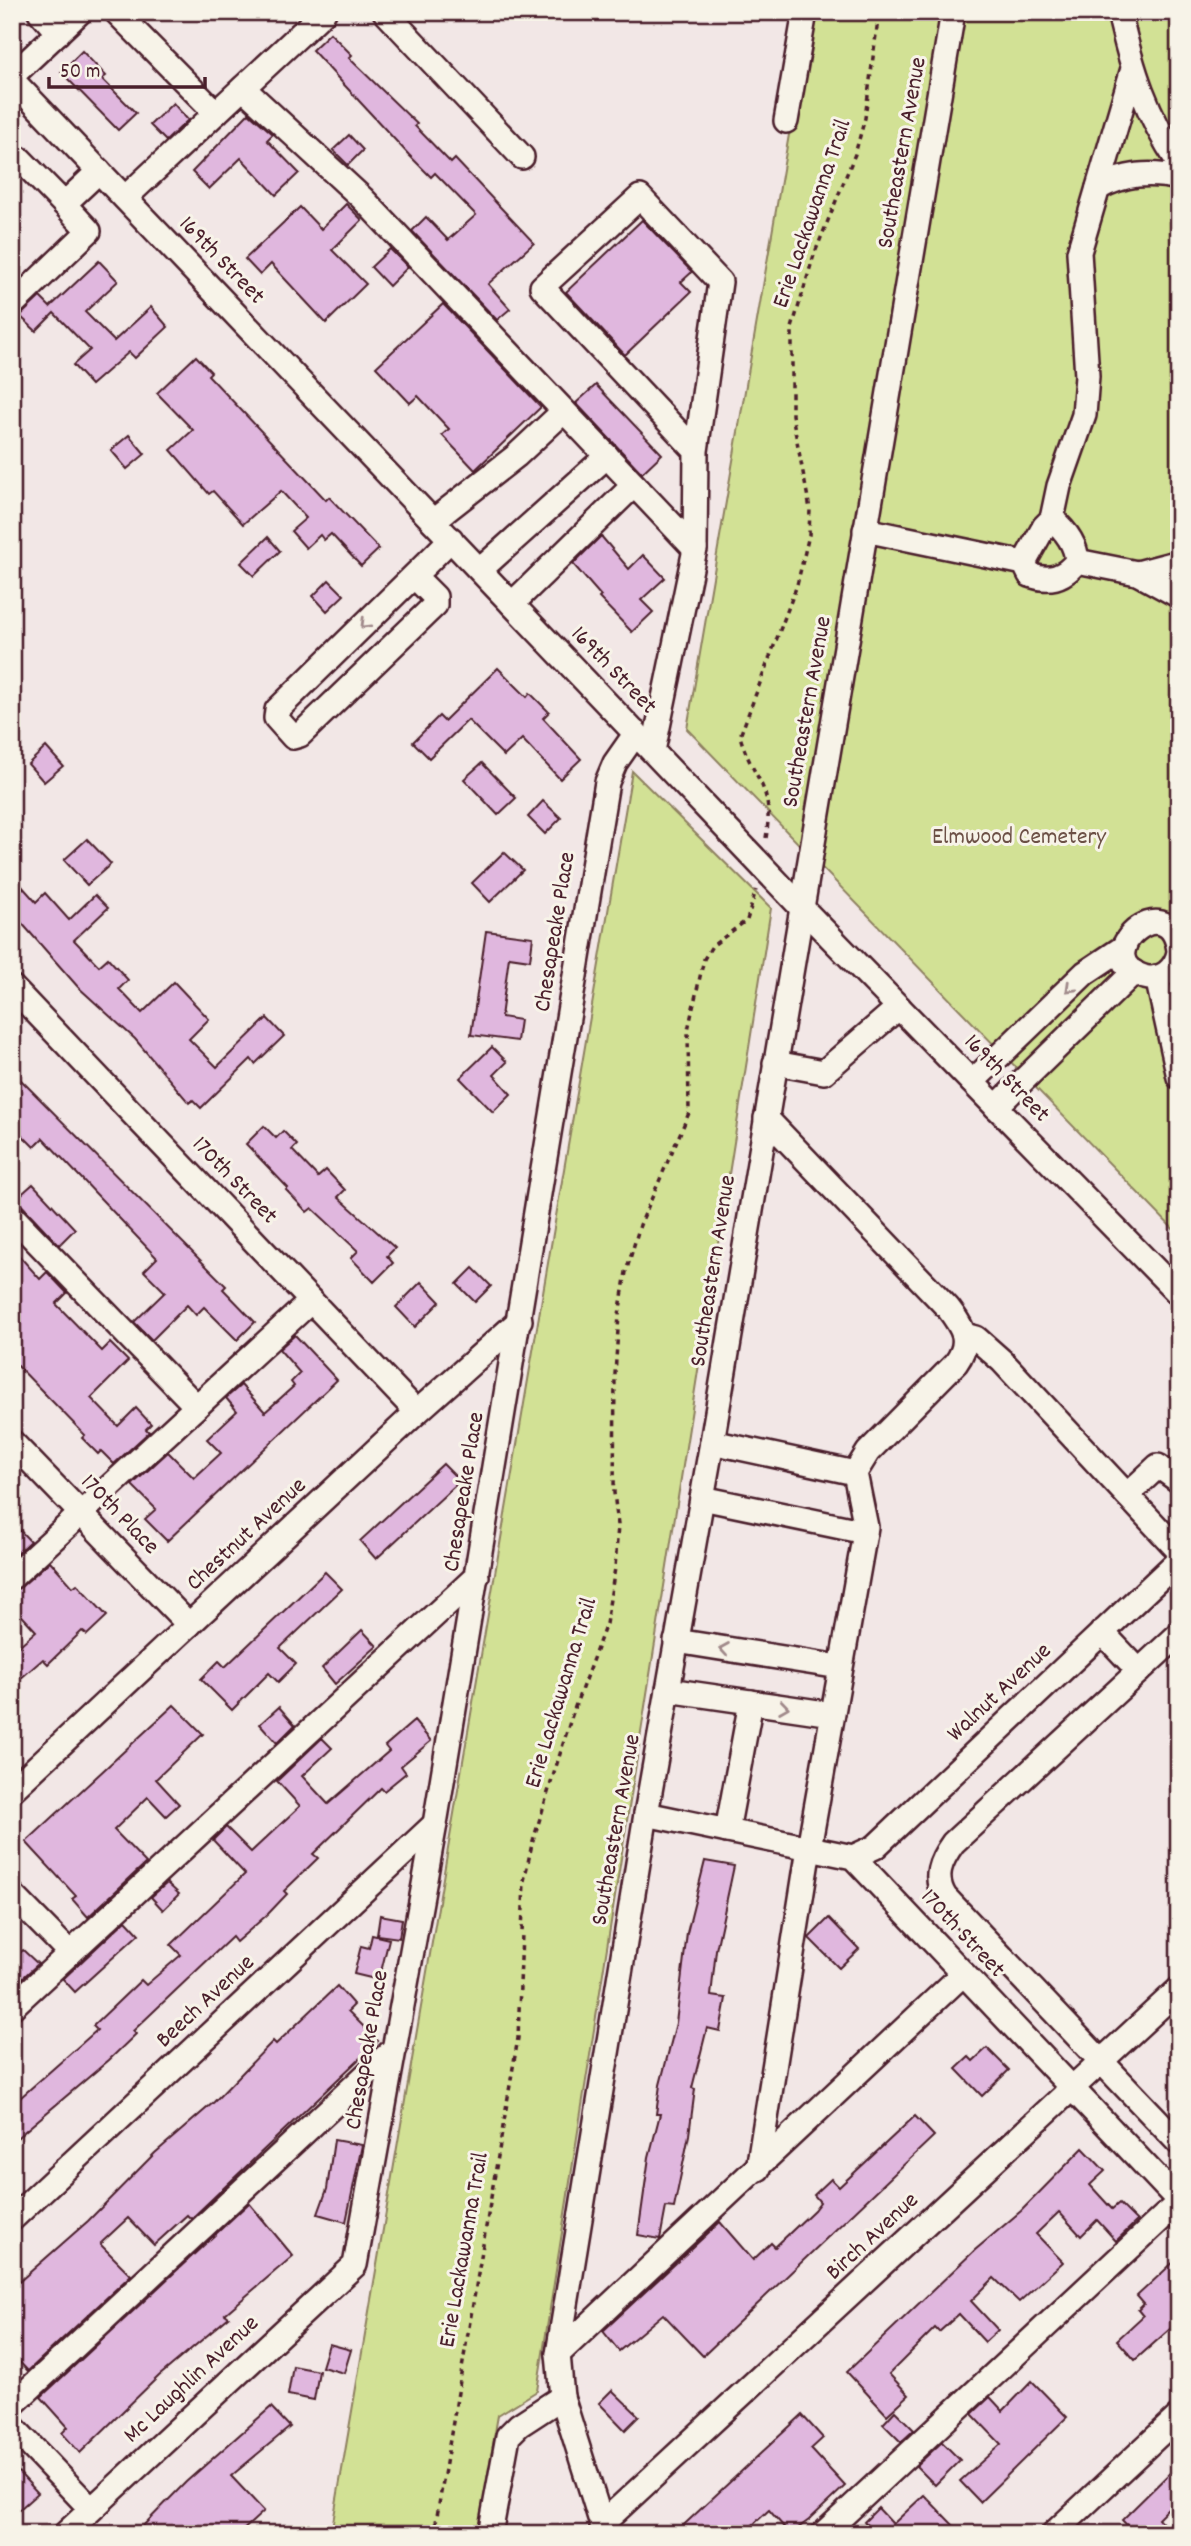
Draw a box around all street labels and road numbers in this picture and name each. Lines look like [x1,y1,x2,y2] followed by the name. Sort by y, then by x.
[869,55,937,251] street label: Southeastern Avenue
[765,115,861,313] street label: Erie Lackawanna Trail
[170,209,272,313] street label: 169th Street
[774,614,842,810] street label: Southeastern Avenue
[562,619,664,723] street label: 169th Street
[527,850,585,1014] street label: Chesapeake Place
[955,1027,1057,1131] street label: 169th Street
[183,1129,285,1233] street label: 170th Street
[682,1173,746,1369] street label: Southeastern Avenue
[436,1410,494,1574] street label: Chesapeake Place
[72,1467,166,1563] street label: 170th Place
[179,1470,315,1600] street label: Chestnut Avenue
[517,1593,607,1792] street label: Erie Lackawanna Trail
[940,1635,1060,1751] street label: Walnut Avenue
[583,1732,651,1928] street label: Southeastern Avenue
[912,1882,1012,1986] street label: 170th Street
[149,1947,263,2057] street label: Beech Avenue
[337,1967,399,2133] street label: Chesapeake Place
[431,2149,499,2350] street label: Erie Lackawanna Trail
[819,2185,927,2289] street label: Birch Avenue
[117,2308,267,2452] street label: Mc Laughlin Avenue

